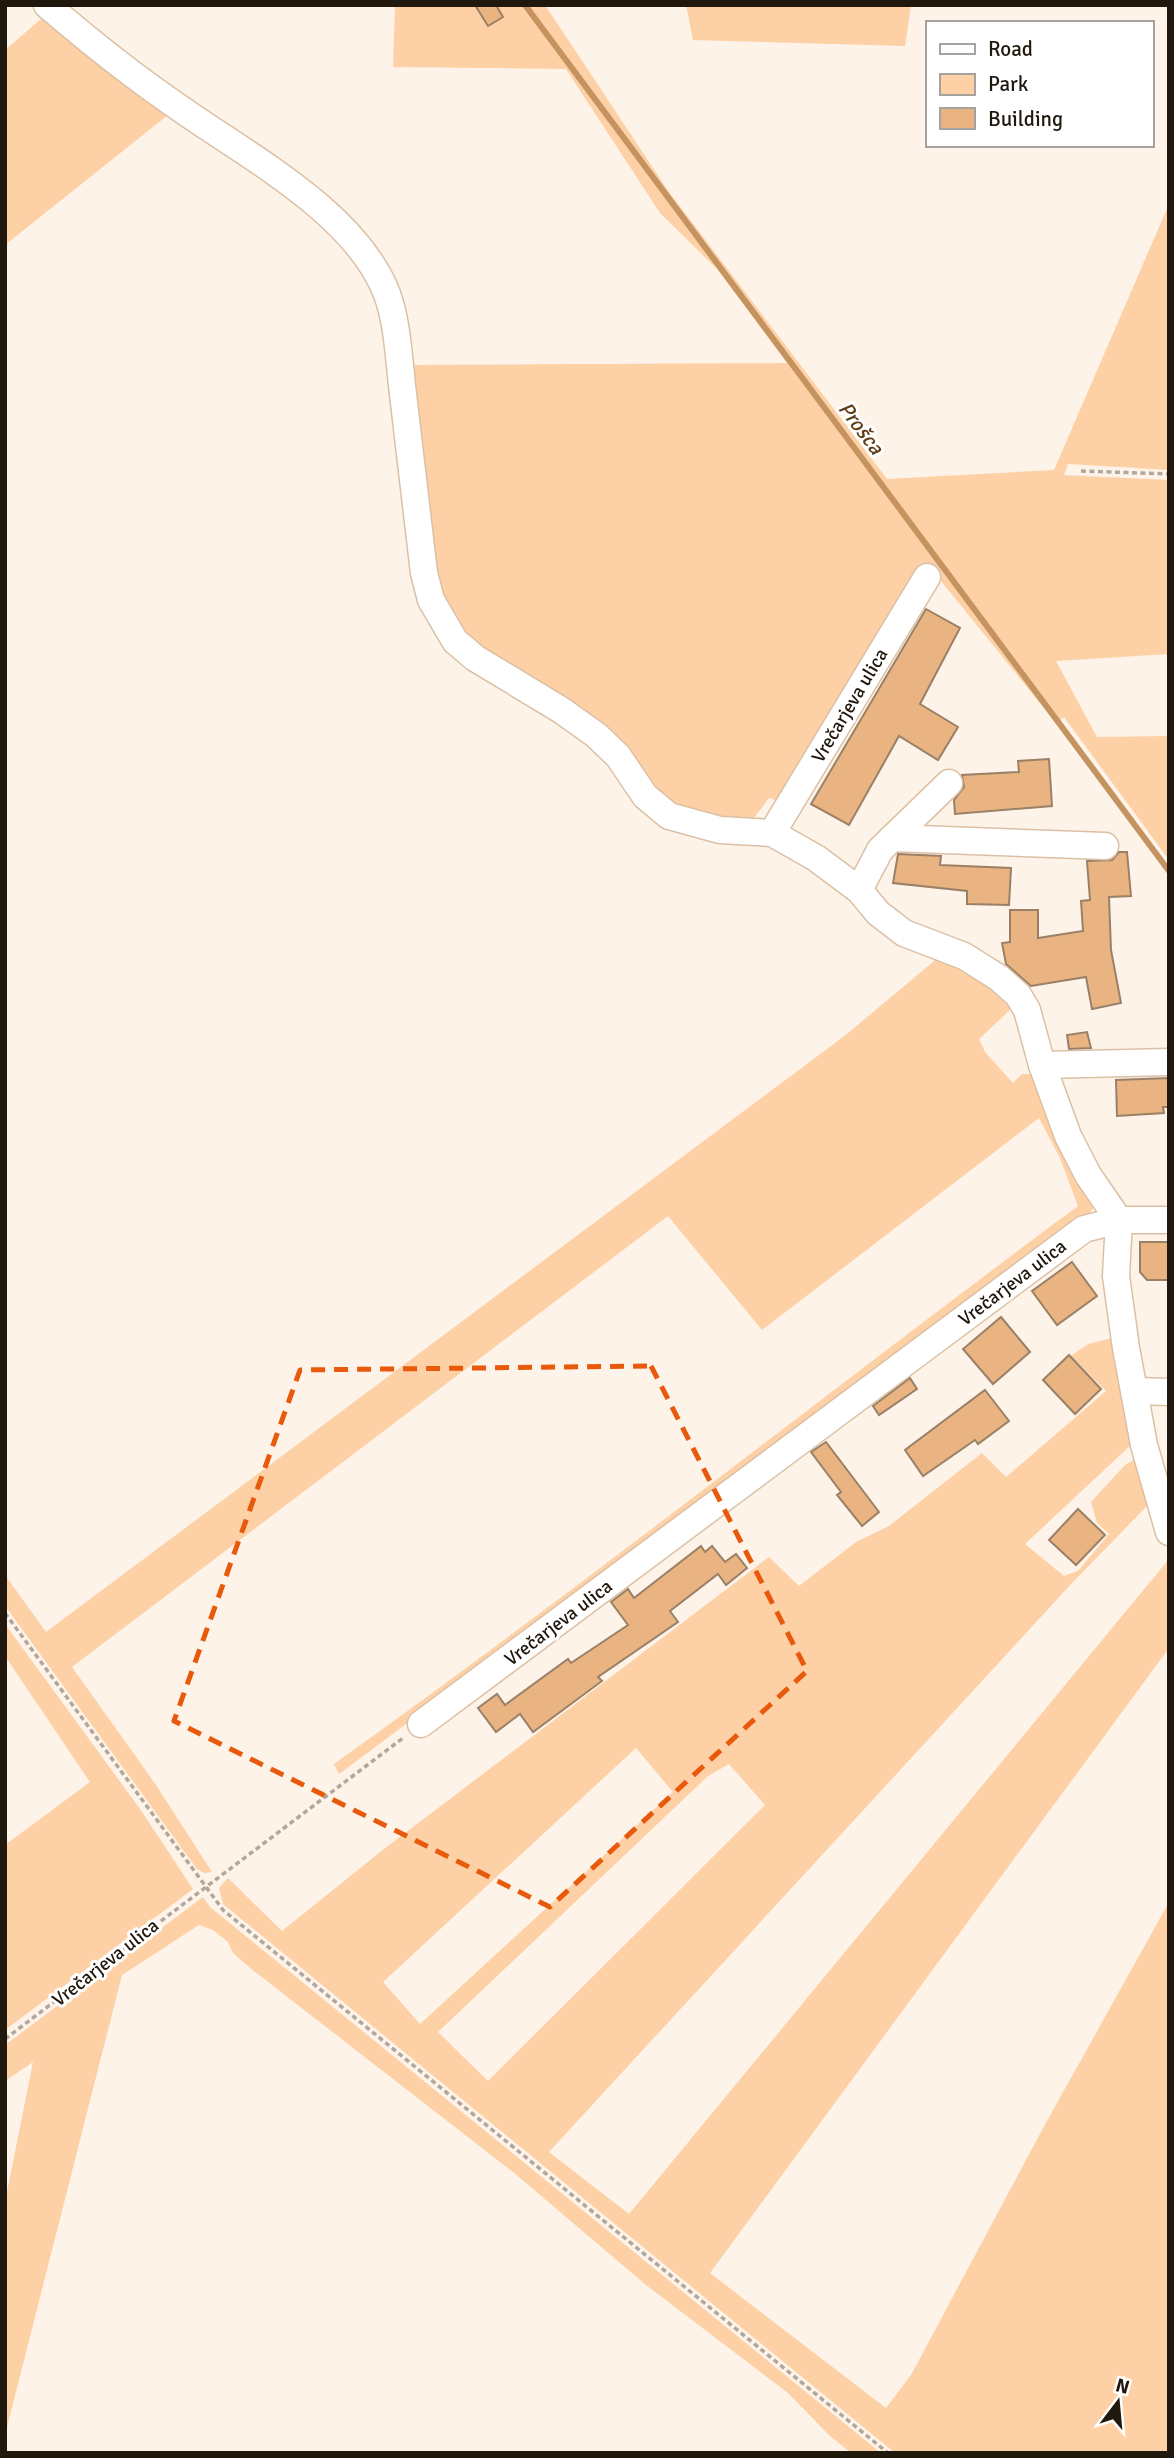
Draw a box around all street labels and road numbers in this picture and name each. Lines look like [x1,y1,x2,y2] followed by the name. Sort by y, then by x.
[806,644,893,767] street label: Vrečarjeva ulica
[954,1234,1071,1331] street label: Vrečarjeva ulica
[500,1574,617,1671] street label: Vrečarjeva ulica
[47,1914,164,2012] street label: Vrečarjeva ulica

